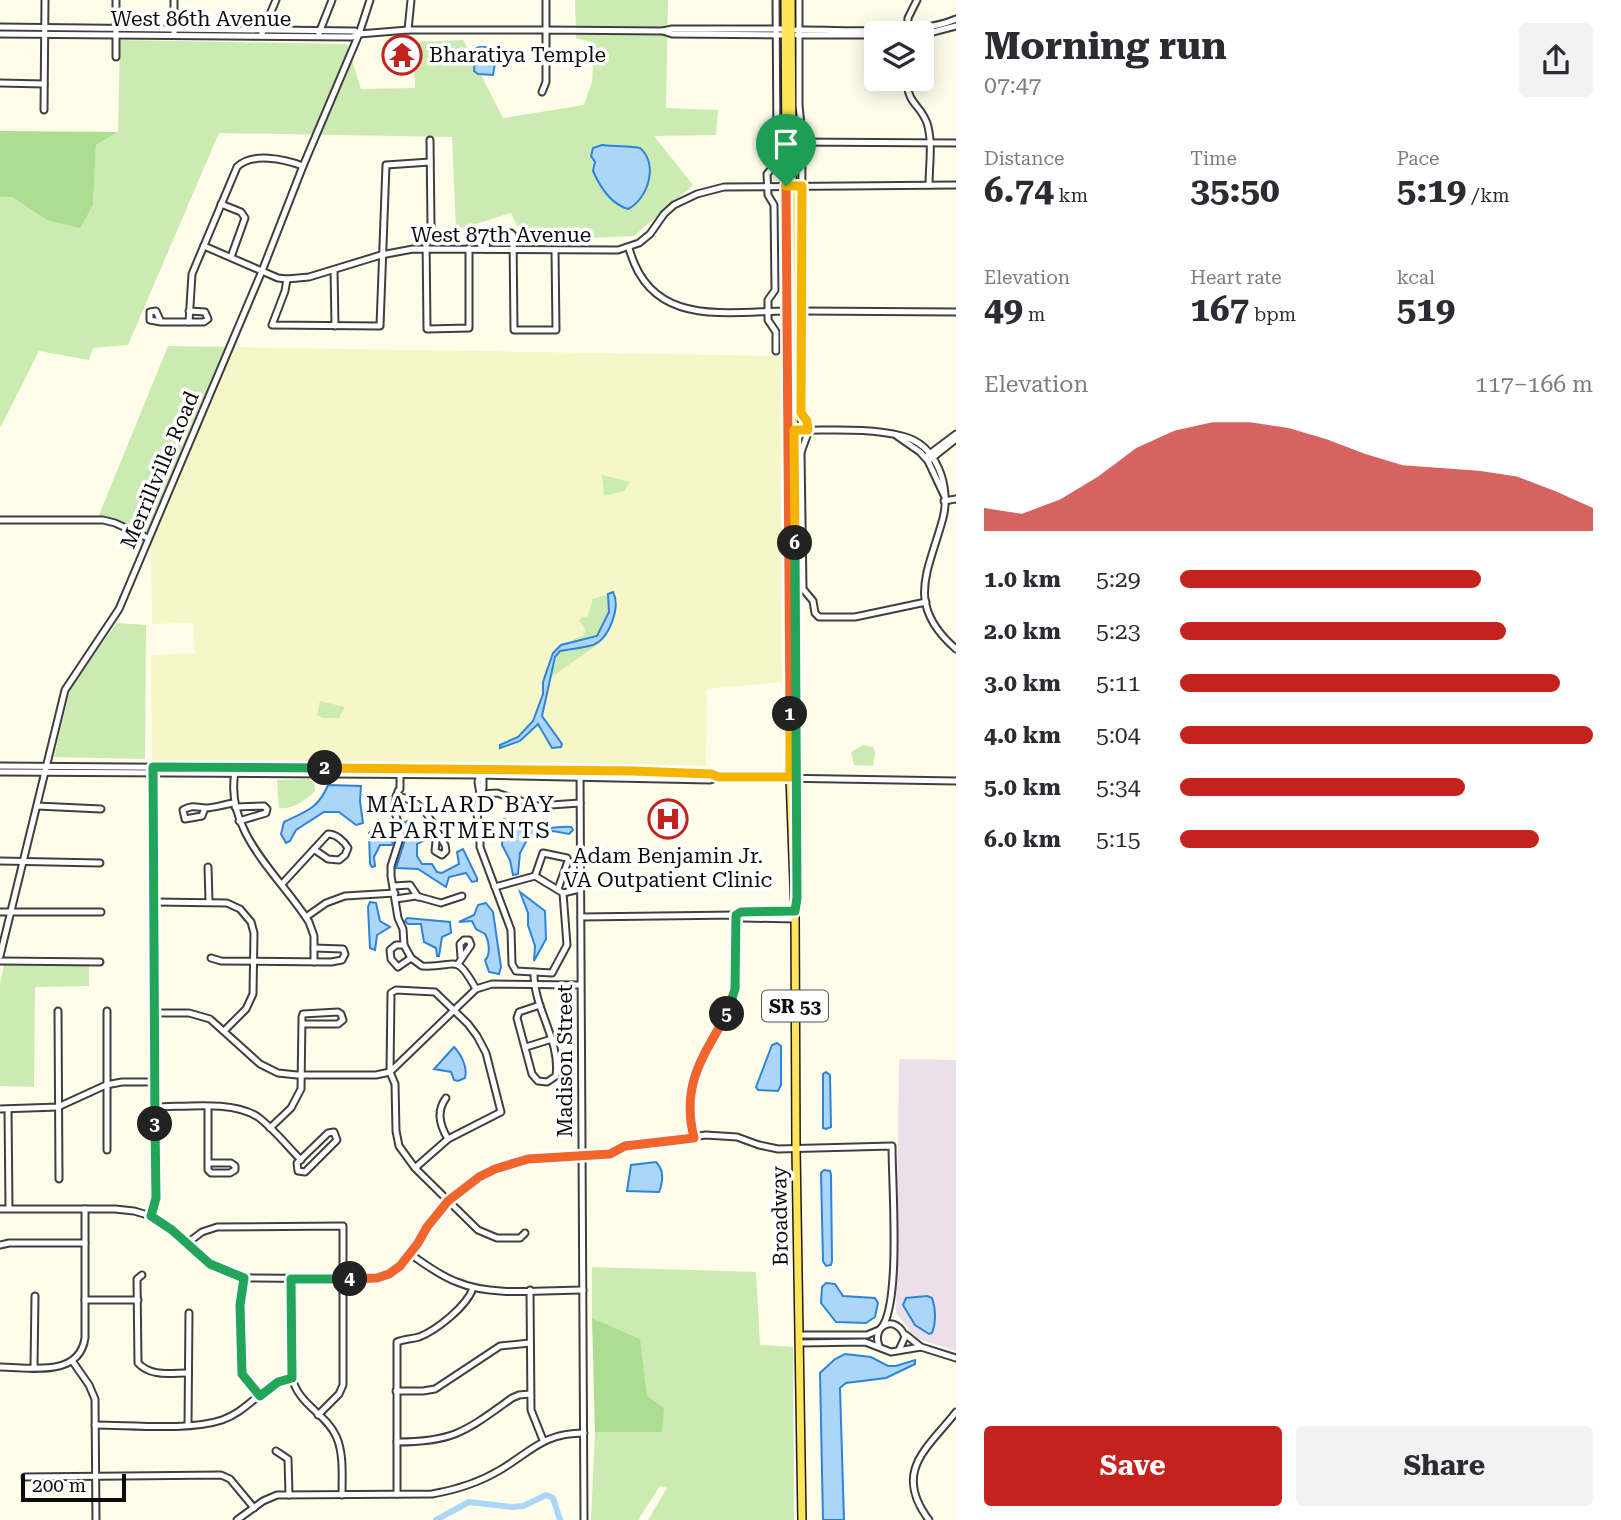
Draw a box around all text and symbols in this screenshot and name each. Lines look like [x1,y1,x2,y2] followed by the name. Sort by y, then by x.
[111,7,291,31] street label: West 86th Avenue
[864,21,934,91] map controls
[864,21,934,91] button: layers
[1519,23,1593,97] button: share
[984,24,1227,68] text: Morning run
[381,34,423,76] temple icon: Bharatiya Temple
[429,43,606,67] place label: Bharatiya Temple
[984,72,1041,99] text: 07:47
[756,114,816,186] pin
[767,125,805,163] icon: arrive
[984,147,1064,170] text: Distance
[1190,147,1237,170] text: Time
[1397,147,1440,170] text: Pace
[984,170,1054,211] text: 6.74
[1190,170,1280,211] text: 35:50
[1397,170,1466,211] text: 5:19
[1054,184,1088,207] text: km
[1466,184,1510,207] text: /km
[411,223,591,247] street label: West 87th Avenue
[984,266,1070,289] text: Elevation
[1190,266,1282,289] text: Heart rate
[1397,266,1435,289] text: kcal
[984,289,1023,330] text: 49
[1190,289,1249,330] text: 167
[1397,289,1455,330] text: 519
[1023,303,1045,326] text: m
[1249,303,1296,326] text: bpm
[984,371,1088,398] text: Elevation
[1475,371,1593,398] text: 117–166 m
[116,387,204,552] street label: Merrillville Road
[778,526,812,560] pin: 6
[789,531,800,554] text: 6
[984,566,1061,593] text: 1.0 km
[1096,566,1141,593] text: 5:29
[984,618,1061,645] text: 2.0 km
[1096,618,1141,645] text: 5:23
[984,670,1061,697] text: 3.0 km
[1096,670,1141,697] text: 5:11
[772,696,808,732] pin: 1
[784,702,795,725] text: 1
[984,722,1061,749] text: 4.0 km
[1096,722,1141,749] text: 5:04
[308,750,342,786] pin: 2
[319,756,330,779] text: 2
[984,774,1061,801] text: 5.0 km
[1096,774,1141,801] text: 5:34
[366,791,556,844] district label: MALLARD BAY APARTMENTS
[647,798,689,840] hospital icon: Adam Benjamin Jr. VA Outpatient Clinic
[984,826,1061,853] text: 6.0 km
[1096,826,1141,853] text: 5:15
[564,844,773,892] place label: Adam Benjamin Jr. VA Outpatient Clinic
[553,984,577,1138] street label: Madison Street
[762,990,828,1022] road number: SR 53
[710,996,744,1032] pin: 5
[721,1002,732,1025] text: 5
[138,1106,172,1142] pin: 3
[149,1112,160,1135] text: 3
[767,1165,793,1266] street label: Broadway
[332,1262,368,1296] pin: 4
[344,1267,355,1290] text: 4
[984,1426,1282,1506] button: Save
[1296,1426,1593,1506] button: Share
[21,1471,126,1503] scale bar
[32,1474,86,1497] text: 200 m

